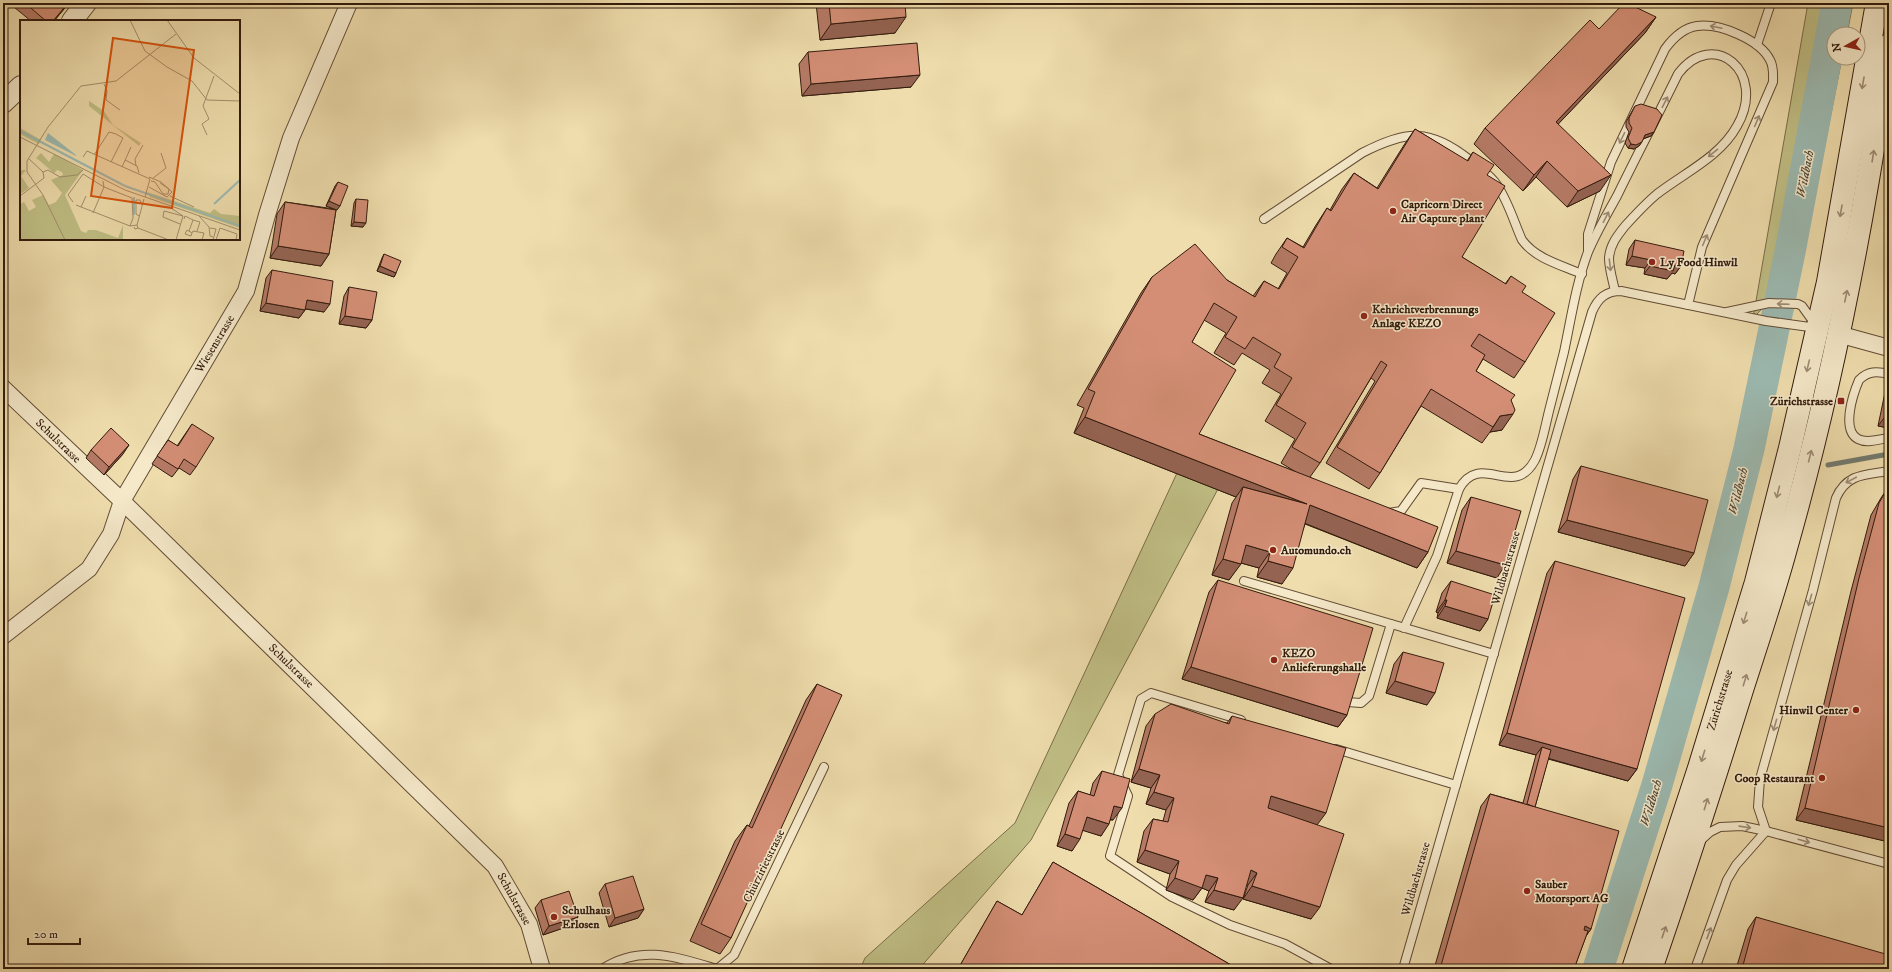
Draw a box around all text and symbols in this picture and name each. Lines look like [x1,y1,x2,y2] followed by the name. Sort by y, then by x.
[20,20,240,240] inset map
[1710,23,1723,31] one-way arrow
[1826,26,1866,66] north arrow
[1830,42,1845,53] text: N
[1859,76,1867,89] one-way arrow
[1661,96,1669,108] one-way arrow
[1754,115,1761,127] one-way arrow
[1618,132,1626,144] one-way arrow
[1708,149,1719,158] one-way arrow
[1793,149,1817,199] water label: Wildbach
[1869,150,1877,163] one-way arrow
[1400,197,1484,226] place label: Capricorn Direct Air Capture plant
[1836,204,1844,217] one-way arrow
[1388,206,1398,216] marker: Capricorn Direct Air Capture plant
[1603,212,1610,224] one-way arrow
[1702,235,1710,247] one-way arrow
[1660,255,1738,270] place label: Ly Food Hinwil
[1647,257,1657,267] marker: Ly Food Hinwil
[1606,258,1614,271] one-way arrow
[1843,290,1851,303] one-way arrow
[1777,300,1790,307] one-way arrow
[1371,302,1478,331] place label: Kehrichtverbrennungs Anlage KEZO
[1359,311,1369,321] marker: Kehrichtverbrennungs Anlage KEZO
[191,312,238,376] street label: Wiesenstrasse
[1804,359,1812,372] one-way arrow
[1770,394,1833,409] place label: Zürichstrasse
[1836,396,1846,406] marker: Zürichstrasse
[32,416,84,466] street label: Schulstrasse
[1806,450,1814,463] one-way arrow
[1724,466,1752,516] water label: Wildbach
[1845,477,1857,484] one-way arrow
[1774,485,1782,498] one-way arrow
[1488,529,1524,608] street label: Wildbachstrasse
[1280,543,1352,558] place label: Automundo.ch
[1268,545,1278,555] marker: Automundo.ch
[1806,593,1813,606] one-way arrow
[1741,611,1748,624] one-way arrow
[265,641,317,691] street label: Schulstrasse
[1281,646,1366,675] place label: KEZO Anlieferungshalle
[1269,655,1279,665] marker: KEZO Anlieferungshalle
[1704,668,1736,732] street label: Zürichstrasse
[1742,674,1749,687] one-way arrow
[1779,703,1849,718] place label: Hinwil Center
[1851,705,1861,715] marker: Hinwil Center
[1771,719,1778,732] one-way arrow
[1699,749,1706,762] one-way arrow
[1735,771,1814,786] place label: Coop Restaurant
[1817,773,1827,783] marker: Coop Restaurant
[1636,778,1666,828] water label: Wildbach
[1703,798,1710,811] one-way arrow
[1738,823,1751,831] one-way arrow
[740,827,788,905] street label: Chürzirietstrasse
[1797,838,1810,845] one-way arrow
[1398,840,1434,919] street label: Wildbachstrasse
[494,870,535,928] street label: Schulstrasse
[1535,877,1609,906] place label: Sauber Motorsport AG
[1522,886,1532,896] marker: Sauber Motorsport AG
[562,903,610,932] place label: Schulhaus Erlosen
[549,912,559,922] marker: Schulhaus Erlosen
[28,920,80,946] scale bar
[1661,926,1668,939] one-way arrow
[34,927,58,942] text: 20 m
[1706,927,1714,939] one-way arrow

